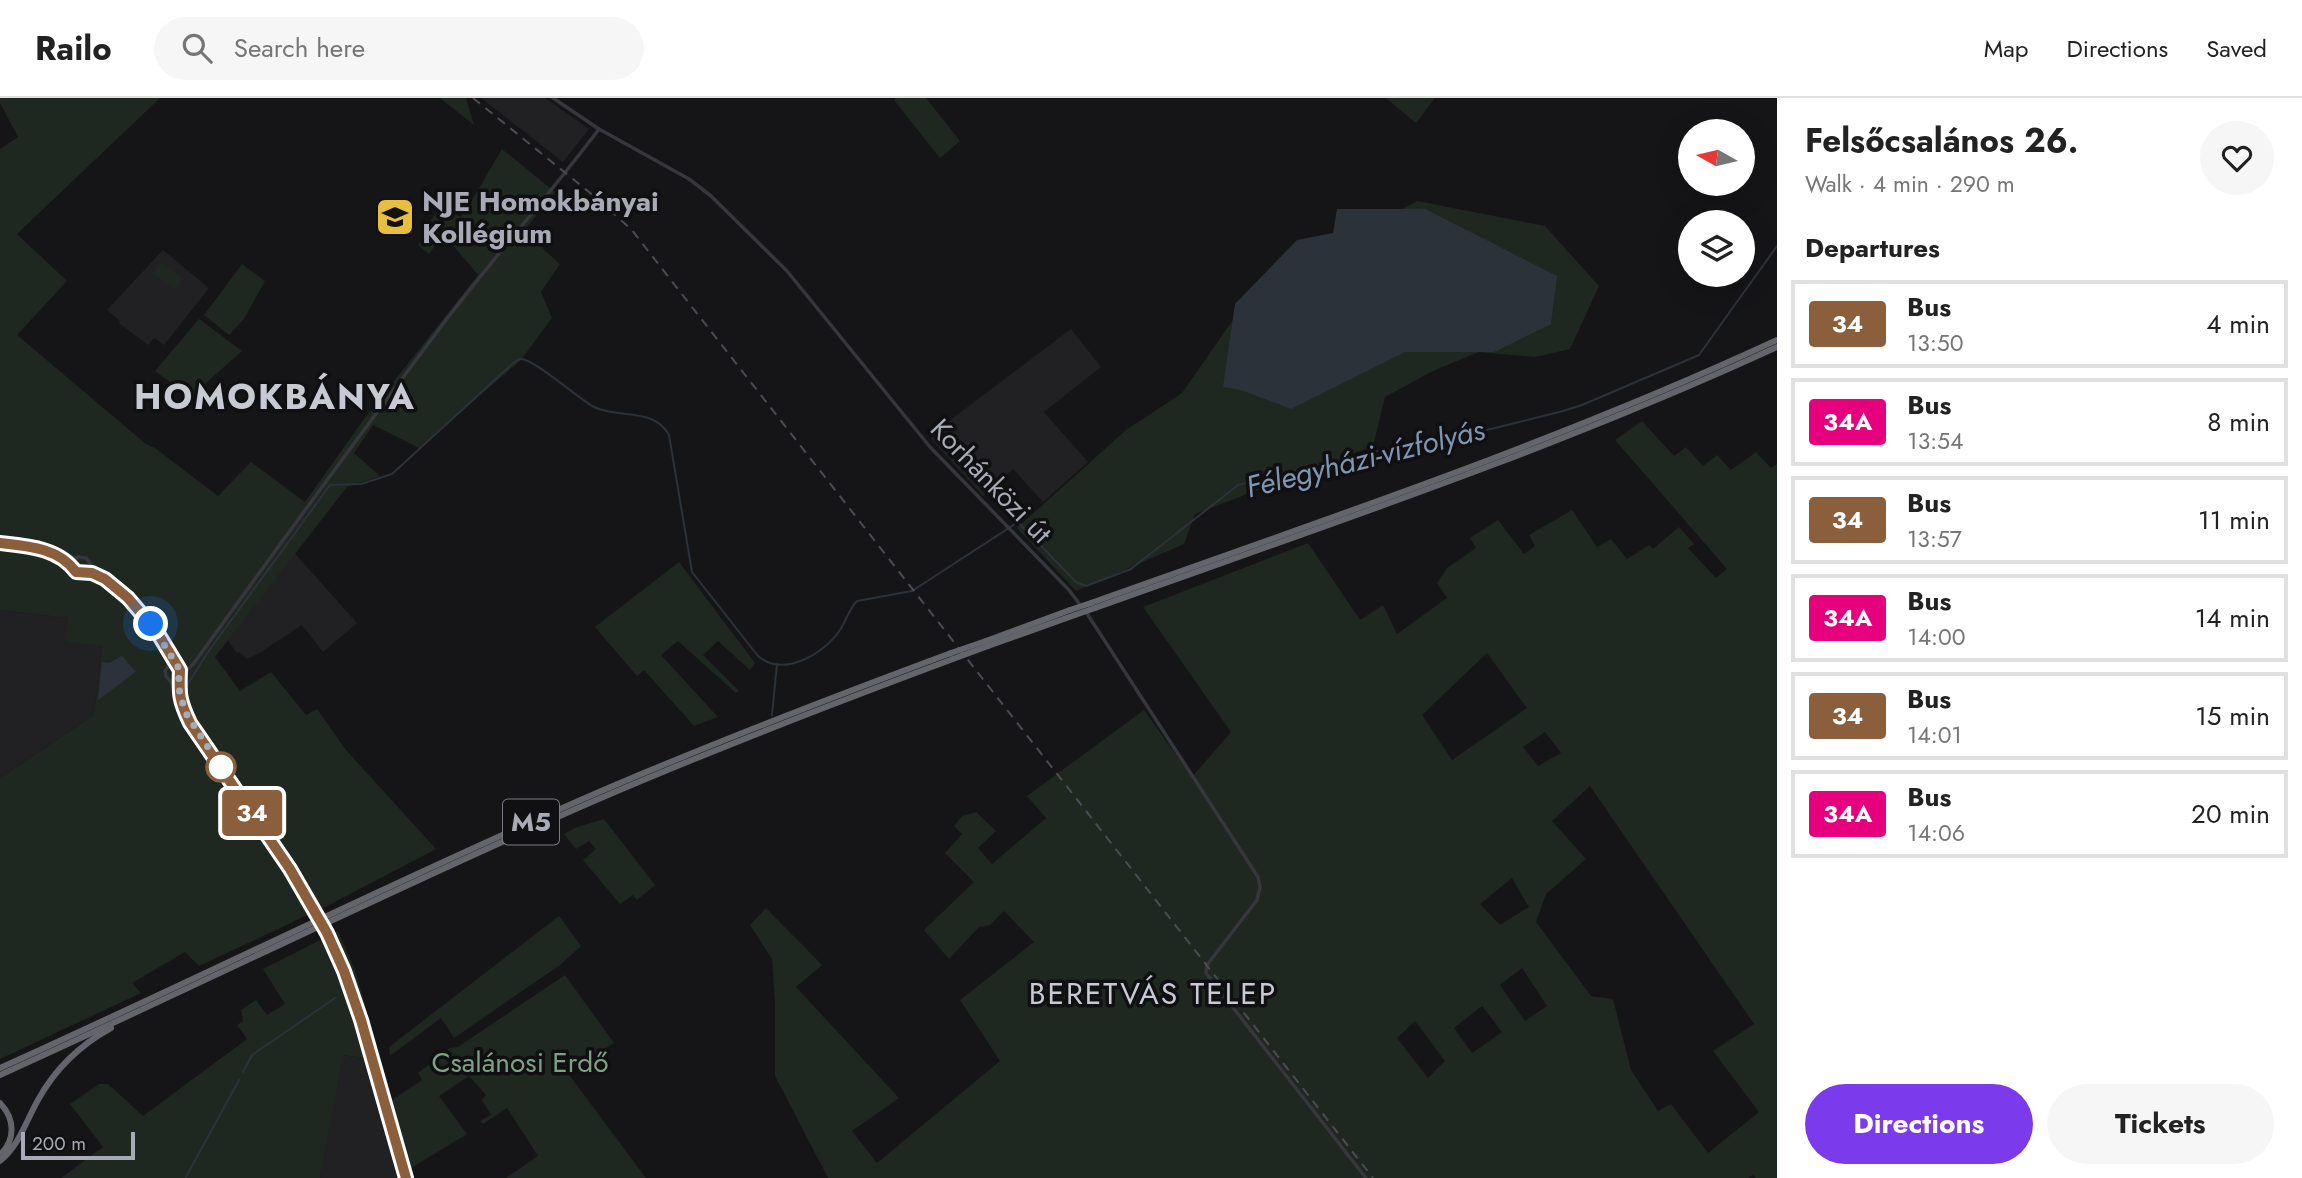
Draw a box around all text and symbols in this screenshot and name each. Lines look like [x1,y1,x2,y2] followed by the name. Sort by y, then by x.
[154,17,644,80] search box
[35,25,112,72] text: Railo
[178,29,216,67] icon: search
[234,29,365,67] text: Search here
[1984,31,2029,66] text: Map
[2067,31,2168,66] text: Directions
[2206,31,2267,66] text: Saved
[1805,117,2078,164] text: Felsőcsalános 26.
[1678,119,1755,196] north arrow
[1678,119,1755,287] map controls
[2200,121,2274,195] button: heart
[1805,167,2015,201] text: Walk · 4 min · 290 m
[422,181,659,254] place label: NJE Homokbányai Kollégium
[374,196,416,238] school or university icon: NJE Homokbányai Kollégium
[1678,210,1755,287] button: layers
[1805,229,1940,267] text: Departures
[1907,288,1951,326] text: Bus
[2206,305,2270,343] text: 4 min
[1832,306,1863,341] text: 34
[1907,326,1964,360] text: 13:50
[134,372,416,422] district label: HOMOKBÁNYA
[1907,386,1951,424] text: Bus
[2207,403,2270,441] text: 8 min
[1823,404,1872,439] text: 34A
[1241,408,1489,508] water label: Félegyházi-vízfolyás
[921,409,1061,553] street label: Korhánközi út
[1907,424,1964,458] text: 13:54
[1907,484,1951,522] text: Bus
[2198,501,2270,539] text: 11 min
[1832,502,1863,537] text: 34
[1907,522,1962,556] text: 13:57
[1907,582,1951,620] text: Bus
[2195,599,2270,637] text: 14 min
[1823,600,1872,635] text: 34A
[133,606,168,641] your location
[1907,620,1966,654] text: 14:00
[1907,680,1951,718] text: Bus
[2195,697,2270,735] text: 15 min
[1832,698,1863,733] text: 34
[1907,718,1962,752] text: 14:01
[206,752,236,782] unlabelled marker
[1907,778,1951,816] text: Bus
[220,790,284,836] line badge: 34
[236,795,268,830] text: 34
[2191,795,2270,833] text: 20 min
[1823,796,1872,831] text: 34A
[503,800,559,844] road number: M5
[1907,816,1965,850] text: 14:06
[1029,972,1277,1015] district label: BERETVÁS TELEP
[431,1042,609,1083] park label: Csalánosi Erdő
[1805,1084,2033,1164] button: Directions
[2047,1084,2274,1164] button: Tickets
[21,1129,135,1161] scale bar
[32,1130,86,1157] text: 200 m

